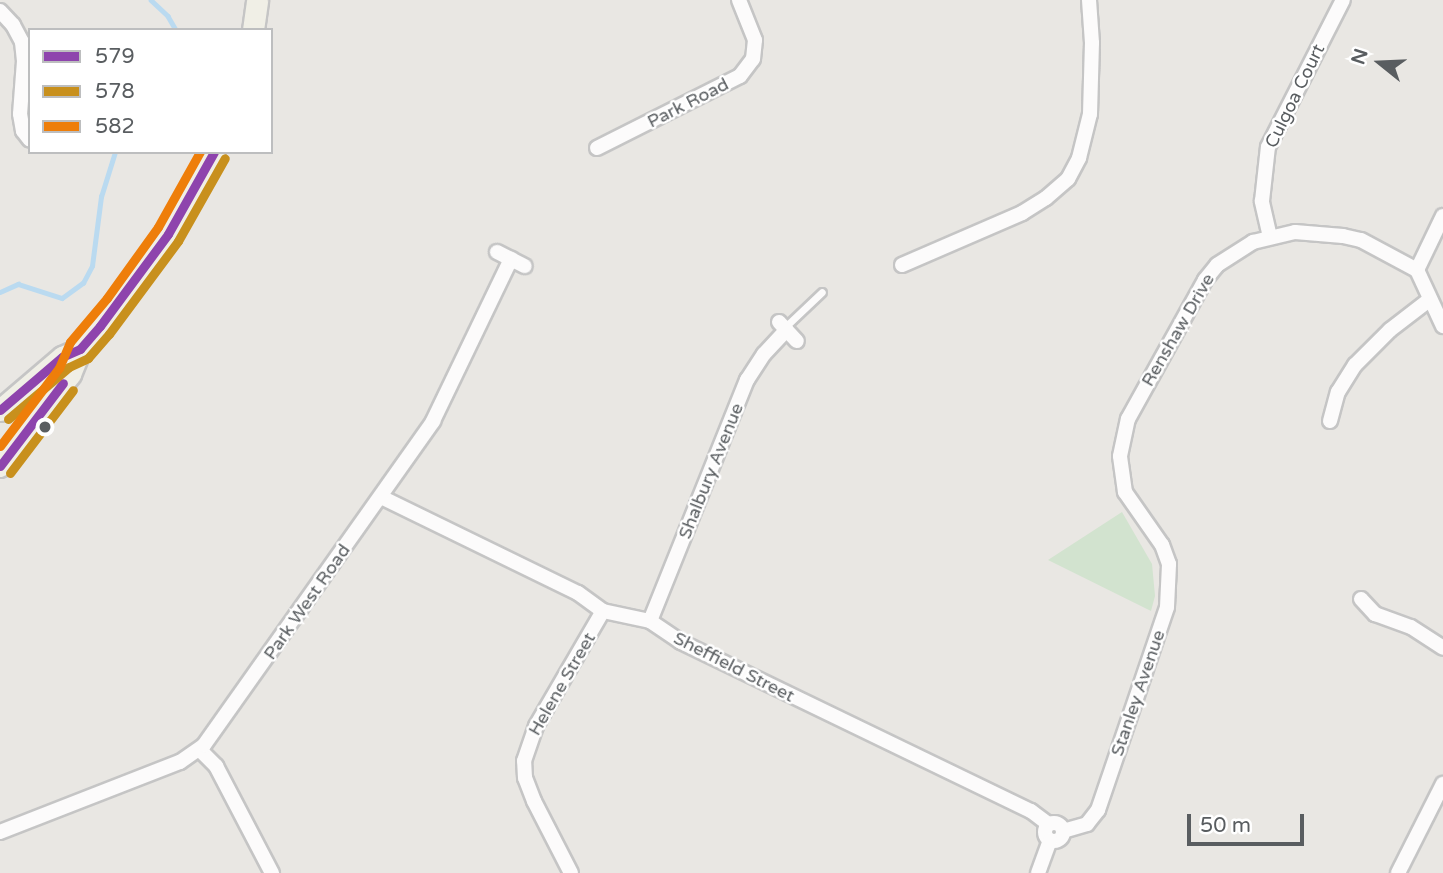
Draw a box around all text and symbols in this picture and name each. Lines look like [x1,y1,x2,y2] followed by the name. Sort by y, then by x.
[28,28,273,154] legend
[1345,28,1415,98] north arrow
[1261,41,1329,151] street label: Culgoa Court
[95,44,135,69] text: 579
[1347,46,1373,67] text: N
[644,73,732,133] street label: Park Road
[95,79,135,104] text: 578
[95,114,135,139] text: 582
[1137,270,1219,390] street label: Renshaw Drive
[674,400,748,542] street label: Shalbury Avenue
[38,420,52,434] unlabelled marker
[259,540,355,664] street label: Park West Road
[670,627,798,707] street label: Sheffield Street
[1106,627,1170,759] street label: Stanley Avenue
[524,629,600,739] street label: Helene Street
[1191,800,1308,844] scale bar
[1200,813,1251,838] text: 50 m

